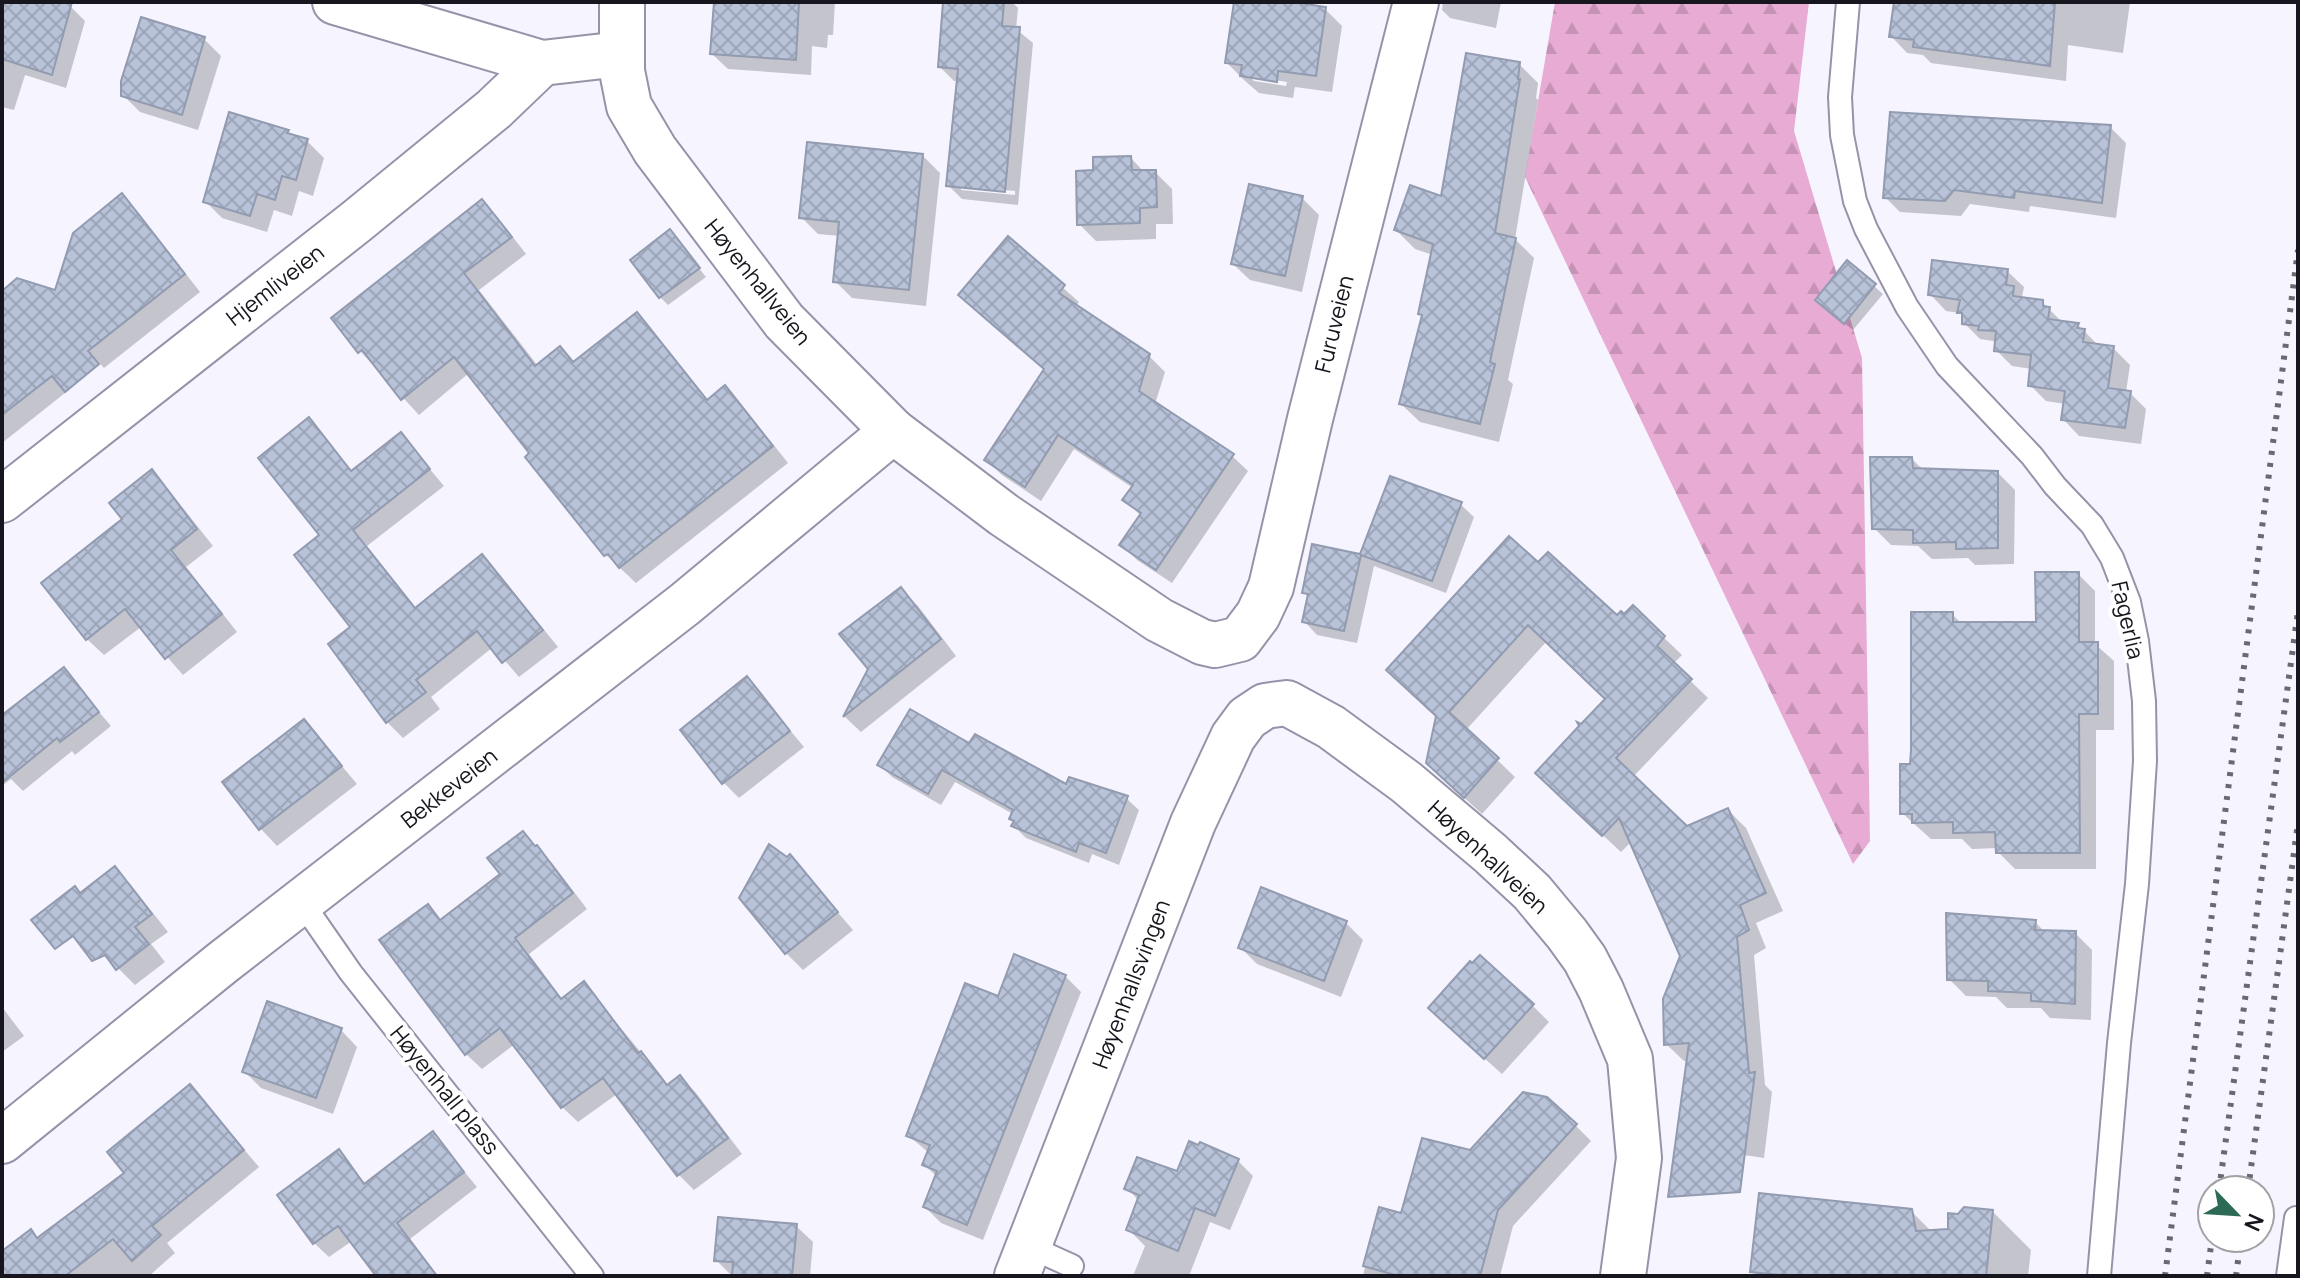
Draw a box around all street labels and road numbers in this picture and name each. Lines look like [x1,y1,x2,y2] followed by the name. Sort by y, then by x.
[698,213,818,351] street label: Høyenhallveien
[220,237,330,333] street label: Hjemliveien
[1307,272,1361,376] street label: Furuveien
[2104,578,2152,662] street label: Fagerlia
[395,741,503,835] street label: Bekkeveien
[1421,793,1555,921] street label: Høyenhallveien
[1085,895,1177,1073] street label: Høyenhallsvingen
[384,1019,506,1161] street label: Høyenhall plass

